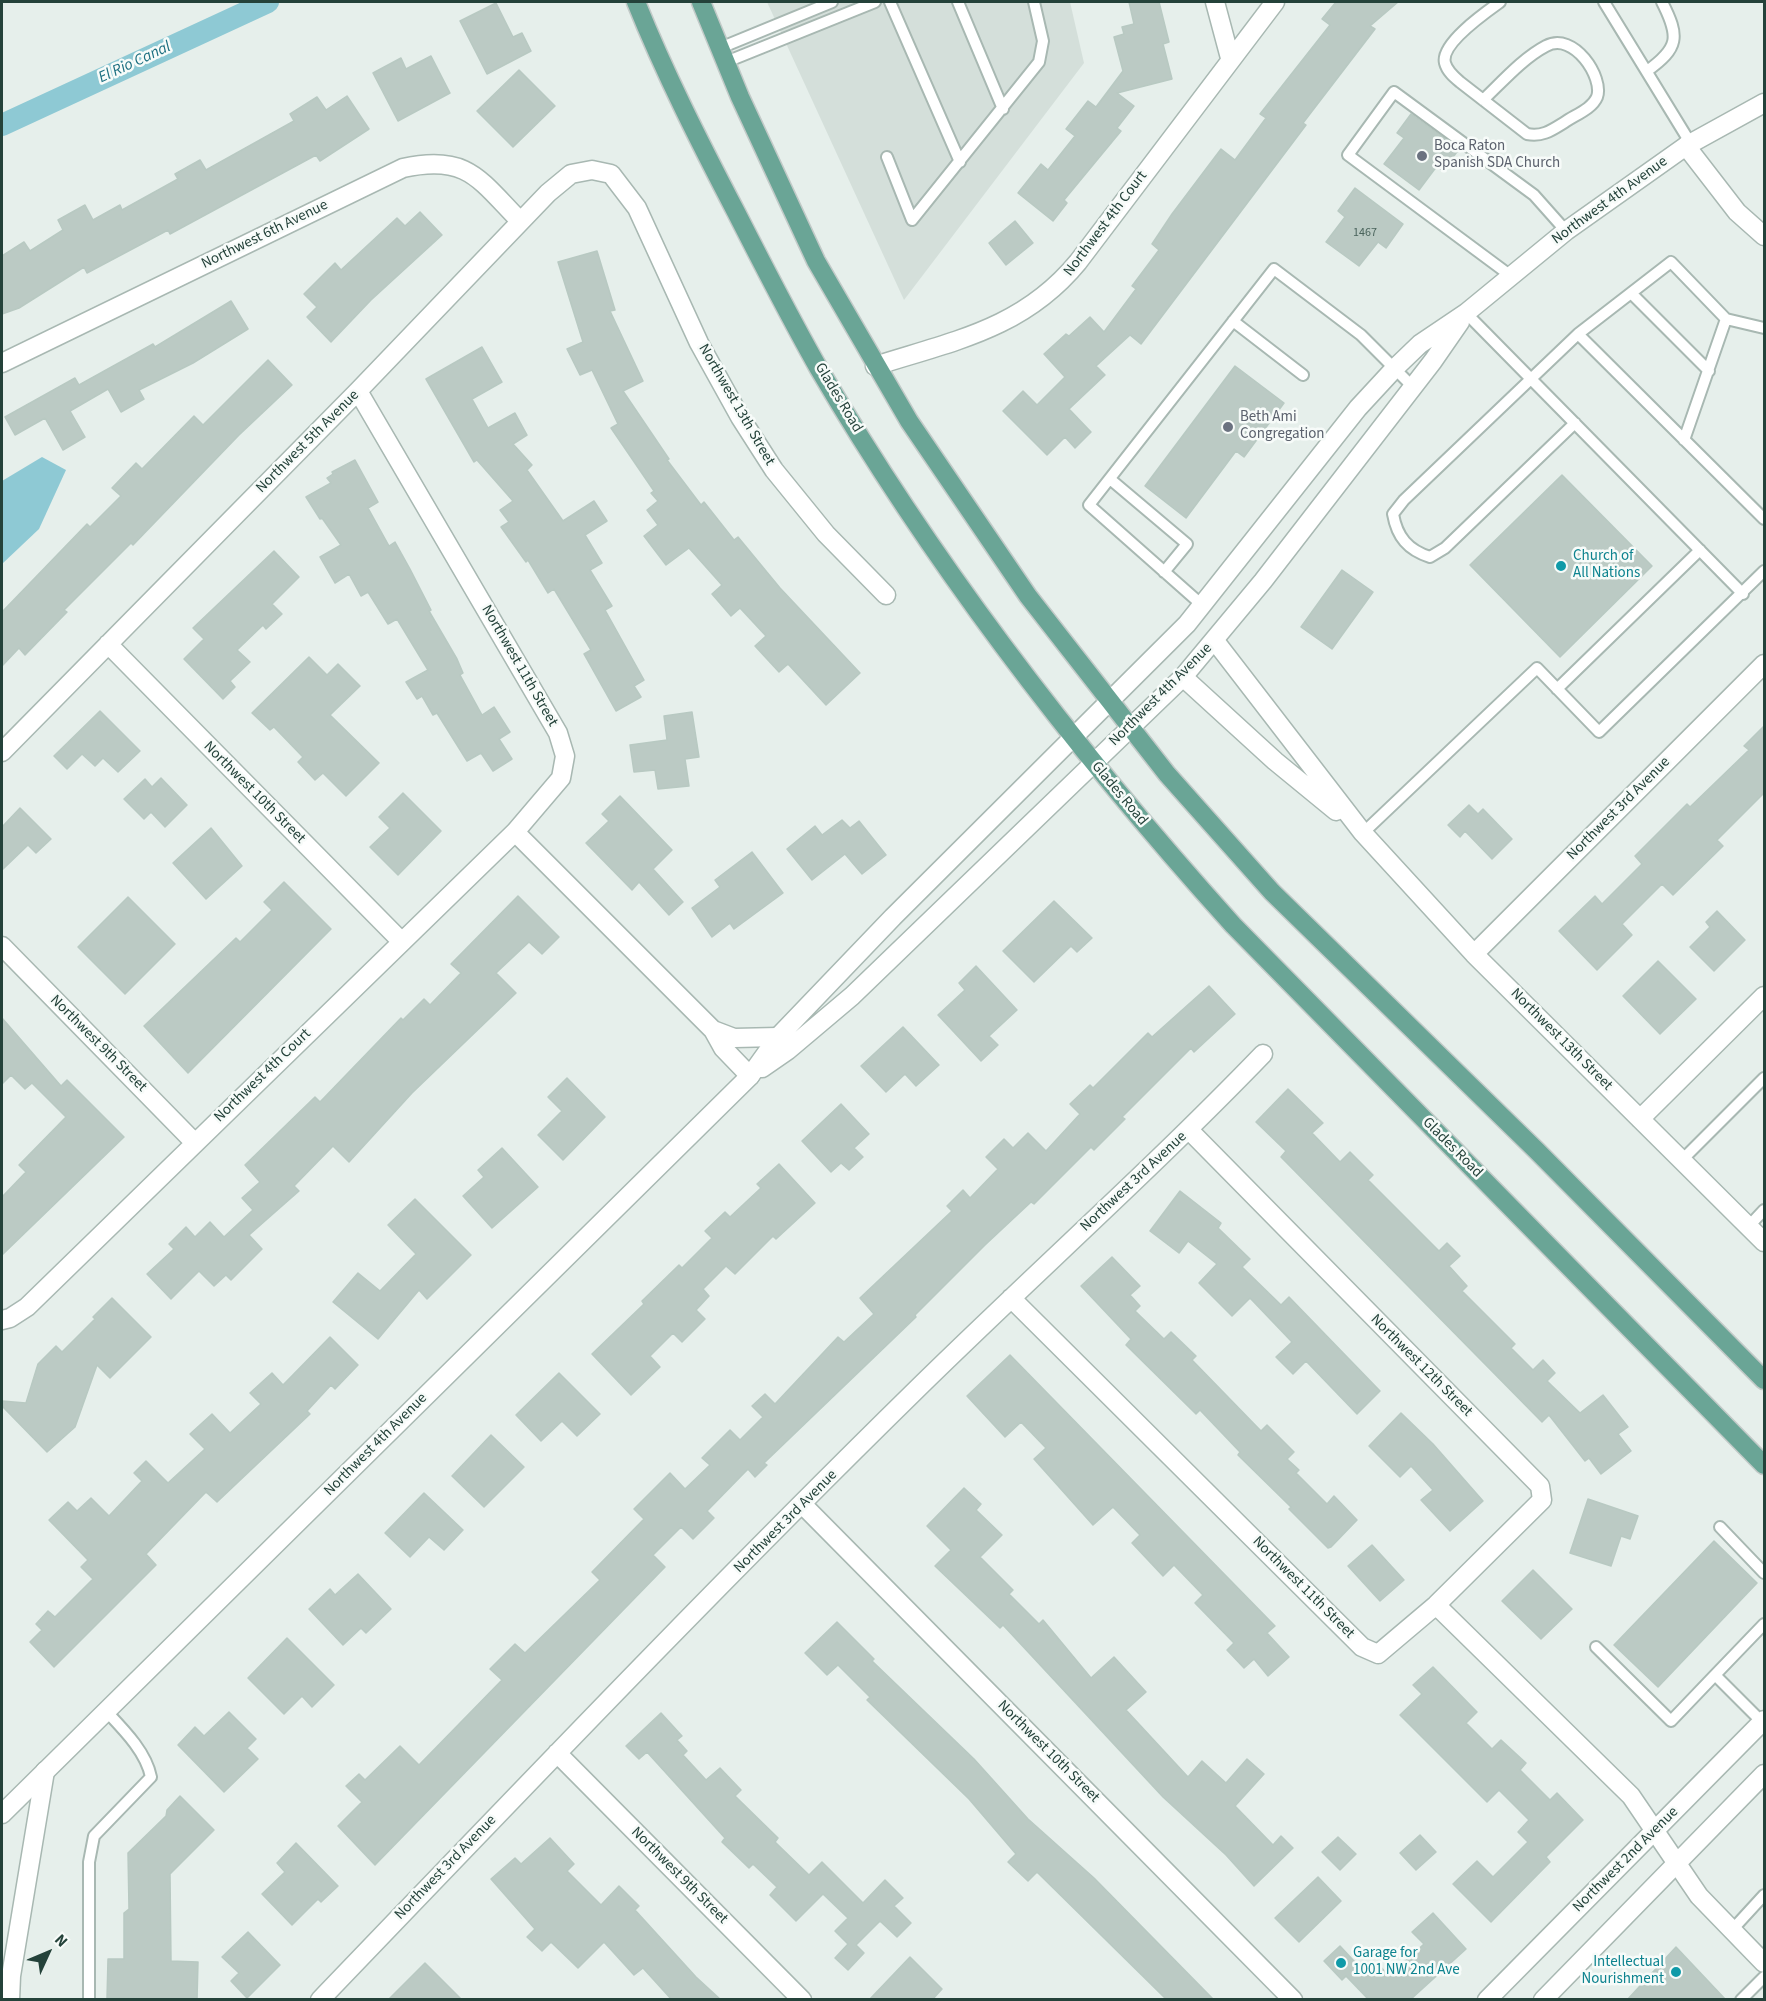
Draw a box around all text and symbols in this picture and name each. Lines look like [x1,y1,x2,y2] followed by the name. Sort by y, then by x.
[96,38,174,88] water label: El Rio Canal
[1434,138,1560,173] place label: Boca Raton Spanish SDA Church
[1415,149,1429,163] marker: Boca Raton Spanish SDA Church
[1549,153,1671,249] street label: Northwest 4th Avenue
[1061,168,1151,280] street label: Northwest 4th Court
[199,197,331,273] street label: Northwest 6th Avenue
[1353,226,1377,240] house number: 1467
[694,341,778,469] street label: Northwest 13th Street
[810,360,866,436] street label: Glades Road
[253,387,363,497] street label: Northwest 5th Avenue
[1240,409,1325,444] place label: Beth Ami Congregation
[1221,420,1235,434] marker: Beth Ami Congregation
[1573,548,1640,583] place label: Church of All Nations
[1554,559,1568,573] marker: Church of All Nations
[477,602,561,730] street label: Northwest 11th Street
[1106,640,1216,750] street label: Northwest 4th Avenue
[199,738,309,848] street label: Northwest 10th Street
[1564,754,1674,864] street label: Northwest 3rd Avenue
[1087,758,1151,830] street label: Glades Road
[1506,985,1616,1095] street label: Northwest 13th Street
[46,992,150,1096] street label: Northwest 9th Street
[211,1025,315,1127] street label: Northwest 4th Court
[1418,1114,1486,1182] street label: Glades Road
[1077,1128,1191,1236] street label: Northwest 3rd Avenue
[1366,1311,1476,1421] street label: Northwest 12th Street
[321,1390,431,1500] street label: Northwest 4th Avenue
[731,1467,841,1577] street label: Northwest 3rd Avenue
[1248,1533,1358,1643] street label: Northwest 11th Street
[993,1697,1103,1807] street label: Northwest 10th Street
[1570,1804,1682,1916] street label: Northwest 2nd Avenue
[391,1812,501,1924] street label: Northwest 3rd Avenue
[627,1824,731,1928] street label: Northwest 9th Street
[18,1923,78,1983] north arrow
[49,1929,73,1952] text: N
[1353,1945,1460,1980] place label: Garage for 1001 NW 2nd Ave
[1582,1954,1664,1989] place label: Intellectual Nourishment
[1334,1956,1348,1970] marker: Garage for 1001 NW 2nd Ave
[1669,1965,1683,1979] marker: Intellectual Nourishment

